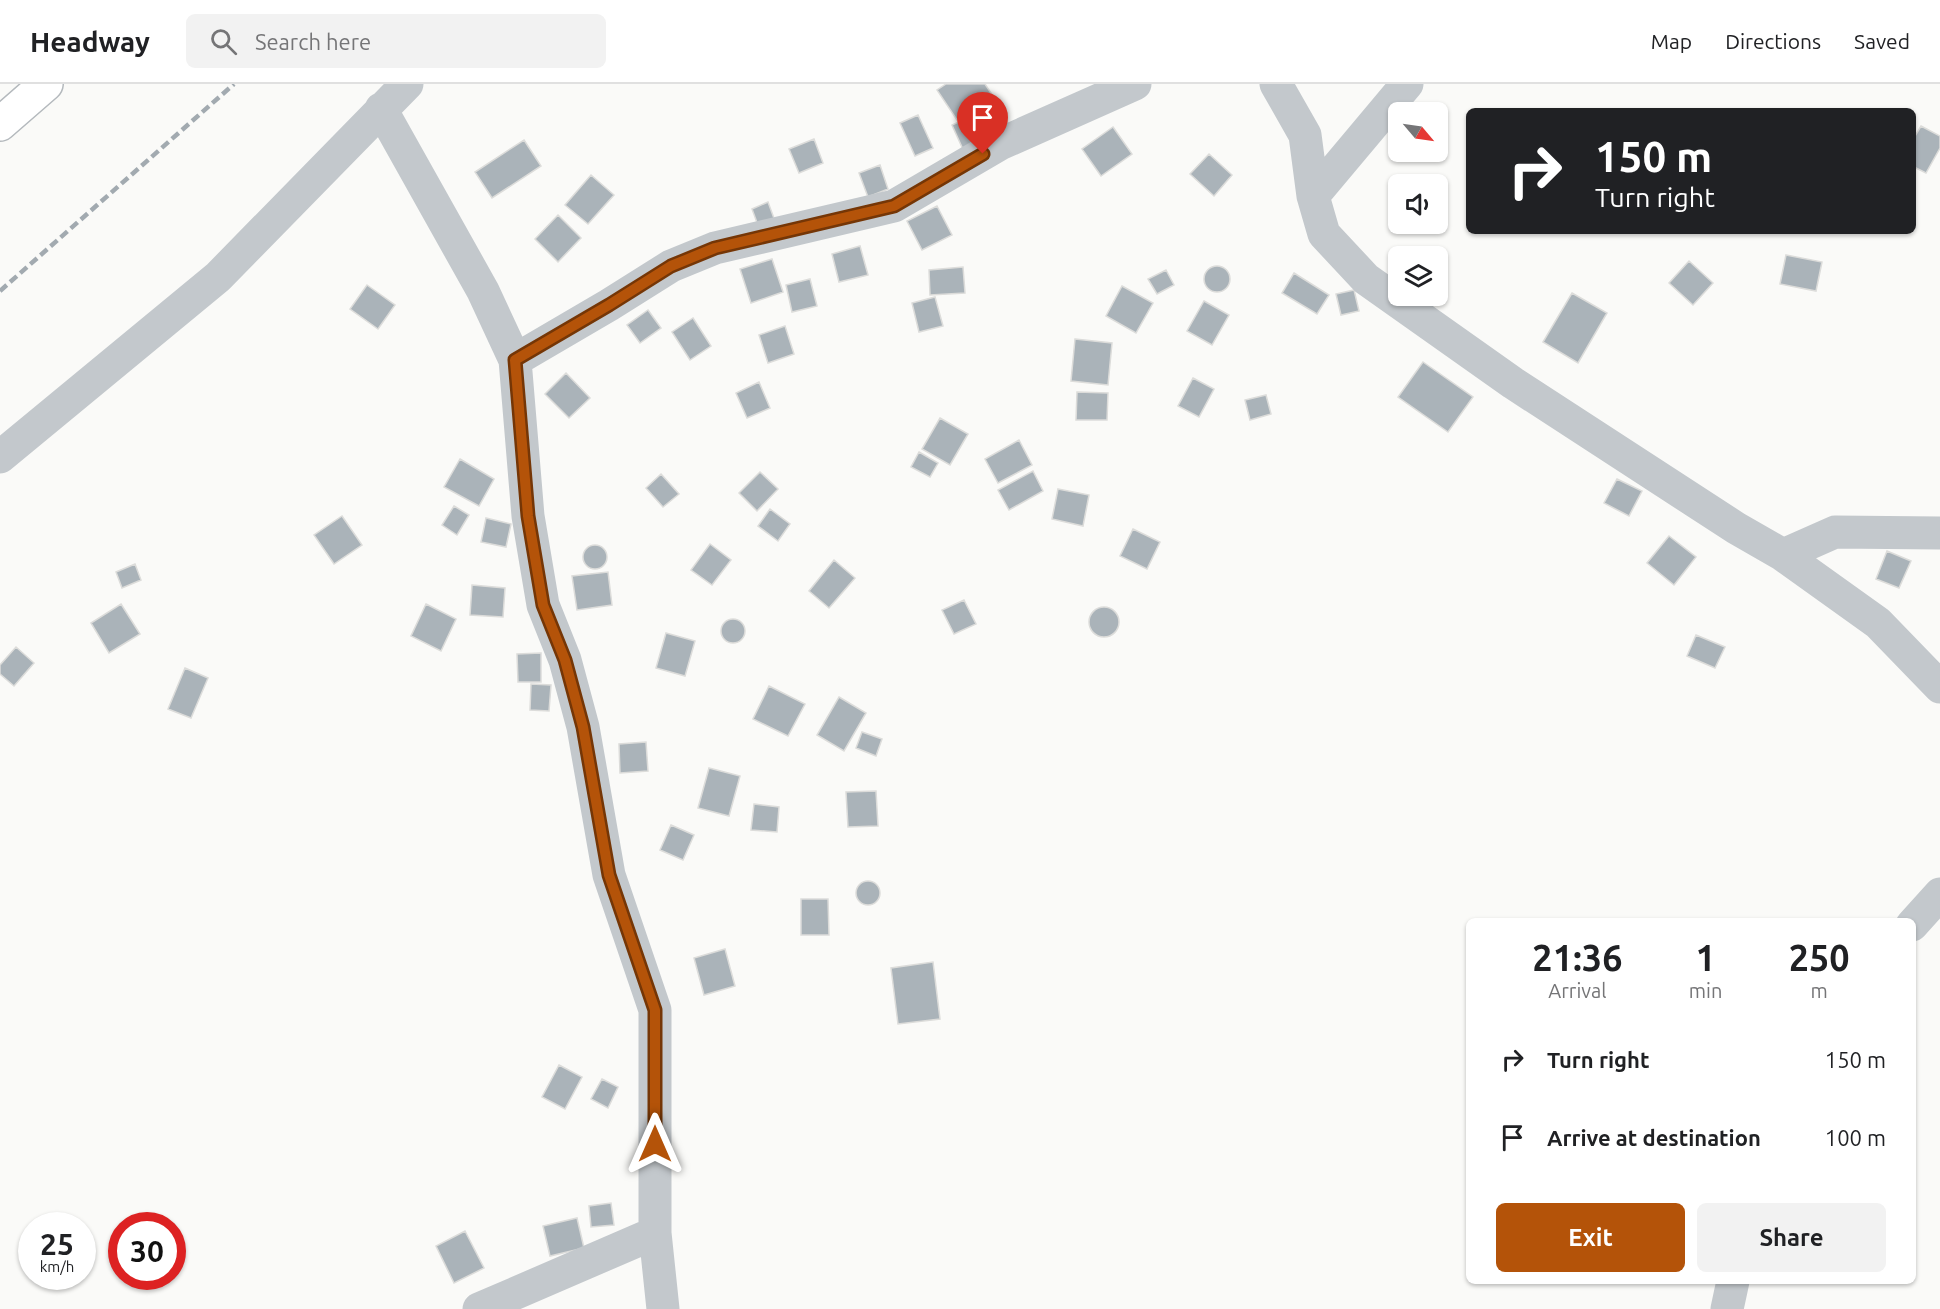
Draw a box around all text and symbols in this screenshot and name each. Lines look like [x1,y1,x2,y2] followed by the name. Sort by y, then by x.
[186,14,606,68] search box
[207,25,240,58] icon: search
[30,26,150,57] text: Headway
[255,29,371,54] text: Search here
[1651,29,1692,53] text: Map
[1725,29,1821,53] text: Directions
[1854,29,1910,53] text: Saved
[957,92,1008,154] pin
[966,101,999,134] icon: arrive
[1388,102,1448,162] north arrow
[1388,102,1448,306] map controls
[1496,132,1574,210] icon: right
[1595,133,1712,180] text: 150 m
[1388,174,1448,234] button: sound
[1595,182,1715,212] text: Turn right
[1388,246,1448,306] button: layers
[1532,937,1622,978] text: 21:36
[1695,937,1716,978] text: 1
[1789,937,1850,978] text: 250
[1548,979,1607,1002] text: Arrival
[1689,979,1722,1002] text: min
[1811,979,1828,1002] text: m
[1496,1043,1529,1076] icon: right
[1547,1047,1649,1072] text: Turn right
[1825,1047,1886,1072] text: 150 m
[623,1112,687,1176] position arrow
[1496,1121,1529,1154] icon: arrive
[1547,1125,1761,1150] text: Arrive at destination
[1825,1125,1886,1150] text: 100 m
[1496,1203,1685,1272] button: Exit
[1697,1203,1886,1272] button: Share
[108,1212,186,1290] speed limit sign: 30
[40,1227,74,1261] text: 25
[40,1258,74,1275] text: km/h

